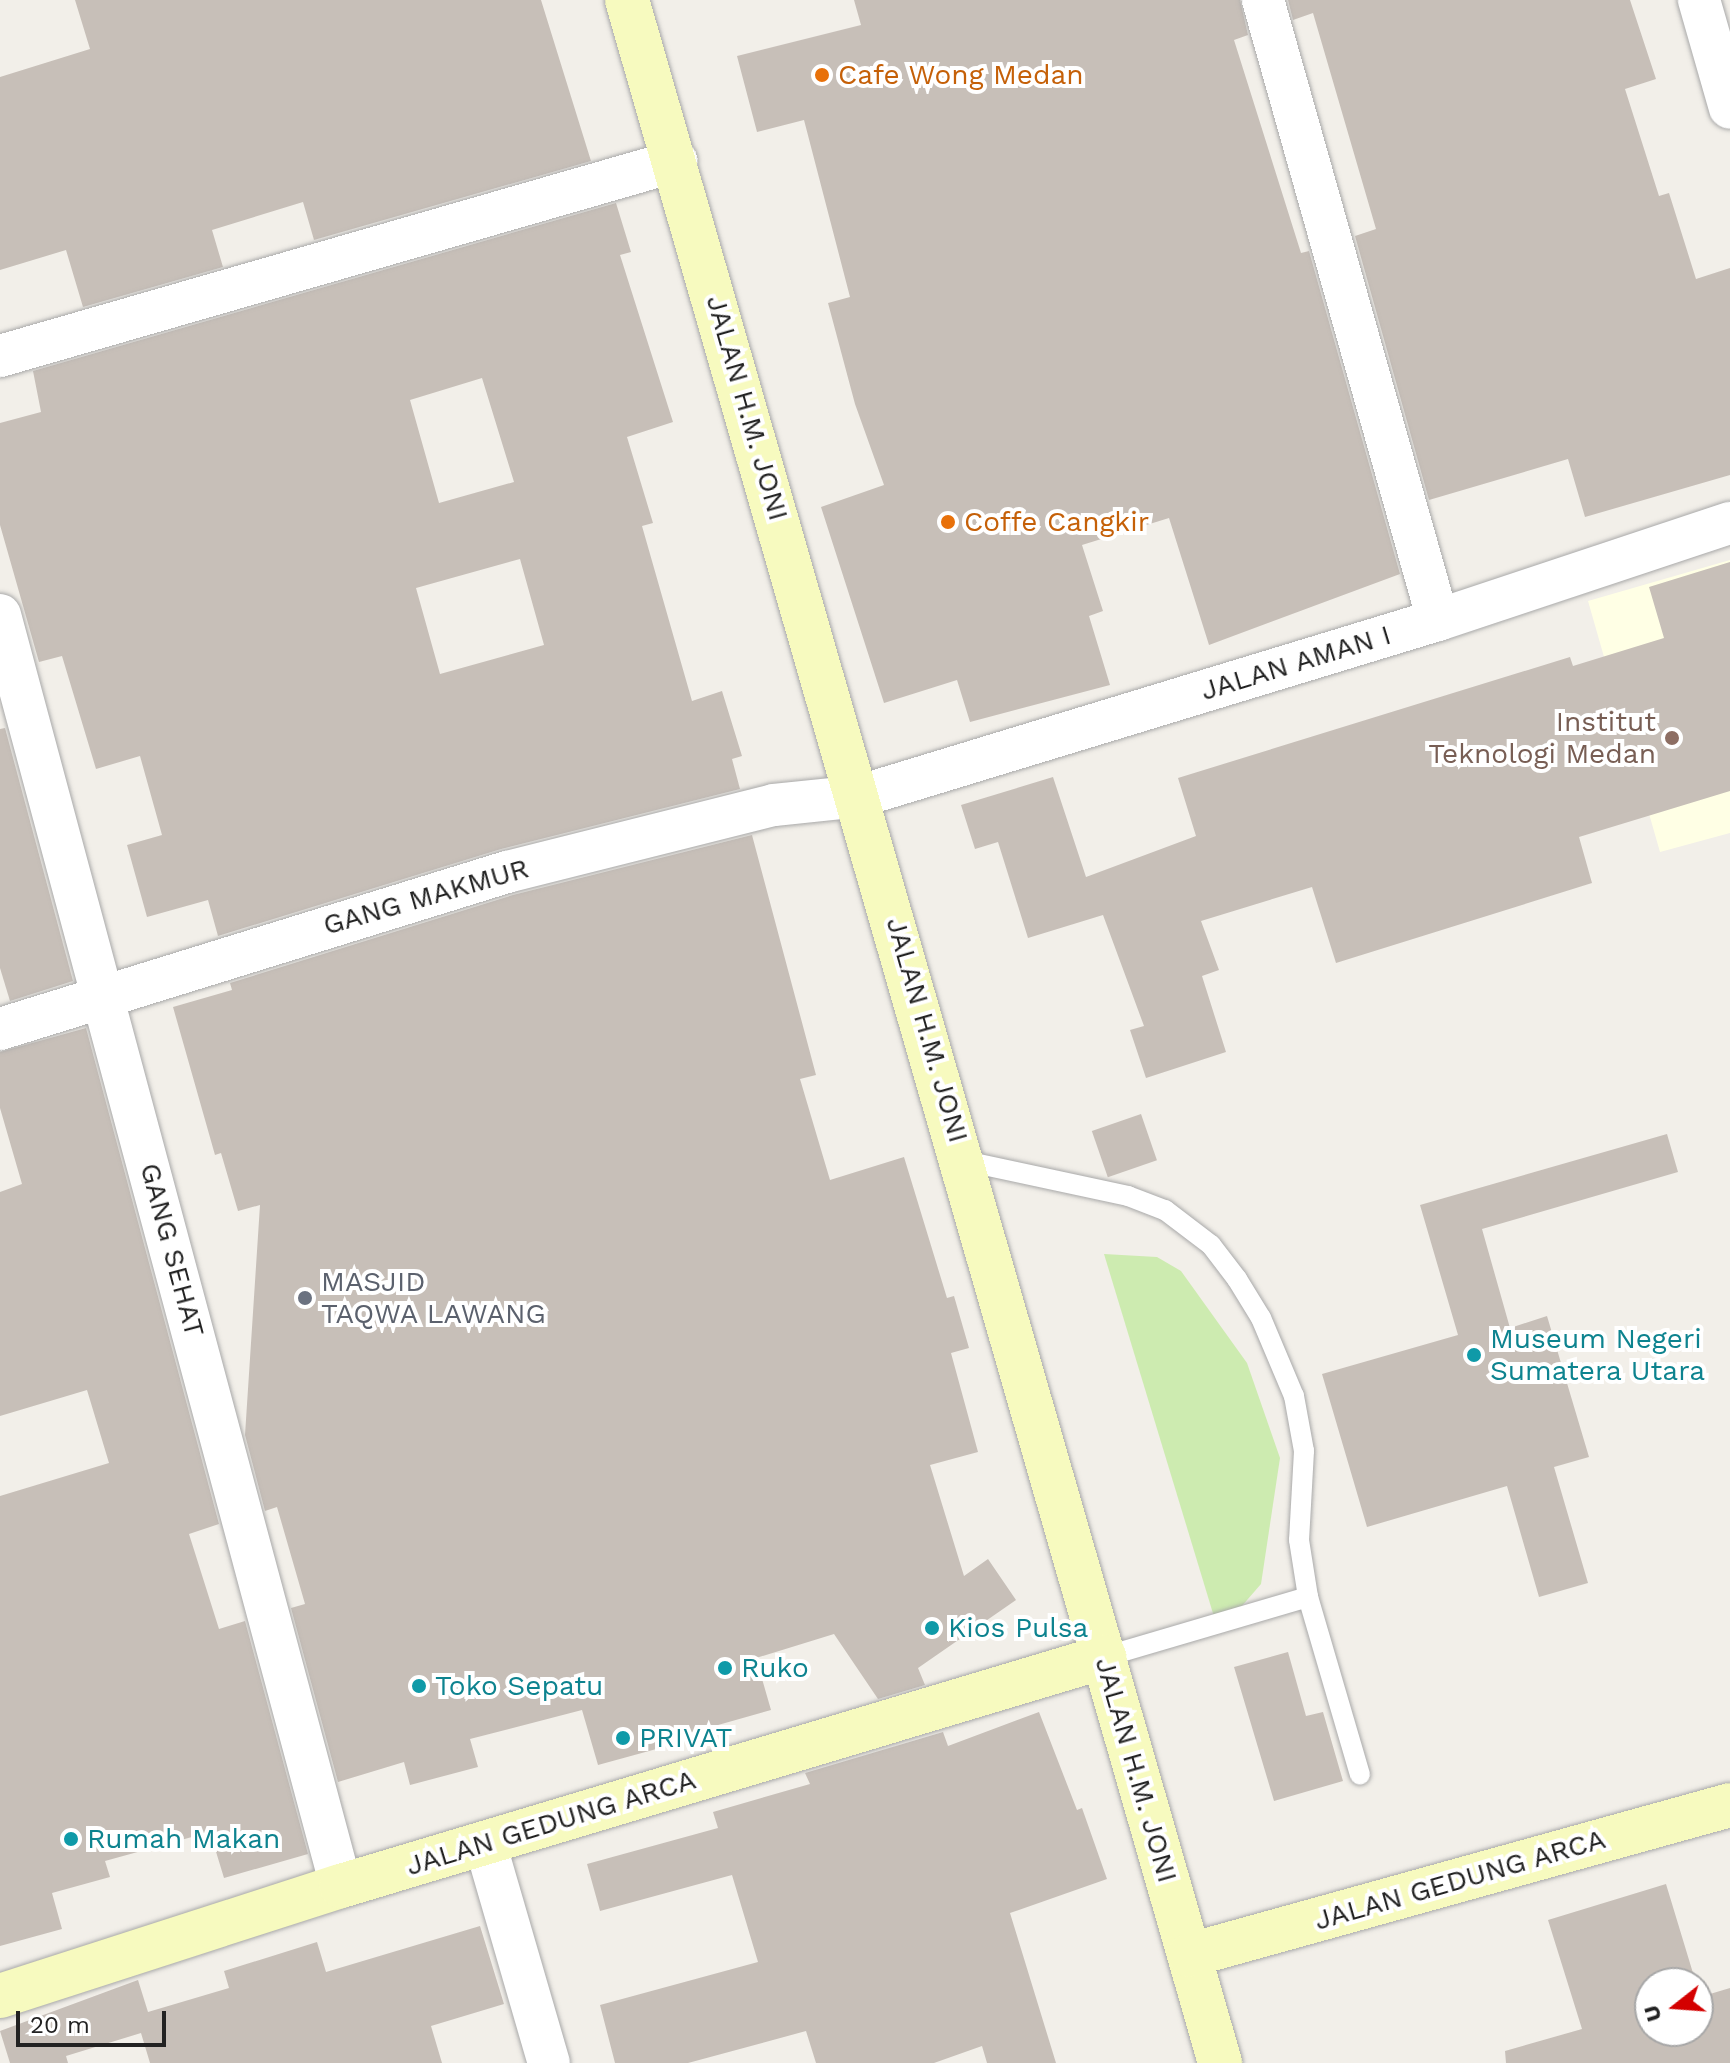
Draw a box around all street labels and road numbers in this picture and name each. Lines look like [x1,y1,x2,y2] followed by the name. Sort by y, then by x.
[699,291,795,525] street label: JALAN H.M. JONI
[1196,618,1396,708] street label: JALAN AMAN I
[319,852,533,942] street label: GANG MAKMUR
[879,913,975,1147] street label: JALAN H.M. JONI
[133,1160,211,1340] street label: GANG SEHAT
[1088,1653,1184,1887] street label: JALAN H.M. JONI
[402,1763,700,1883] street label: JALAN GEDUNG ARCA
[1310,1822,1610,1938] street label: JALAN GEDUNG ARCA

